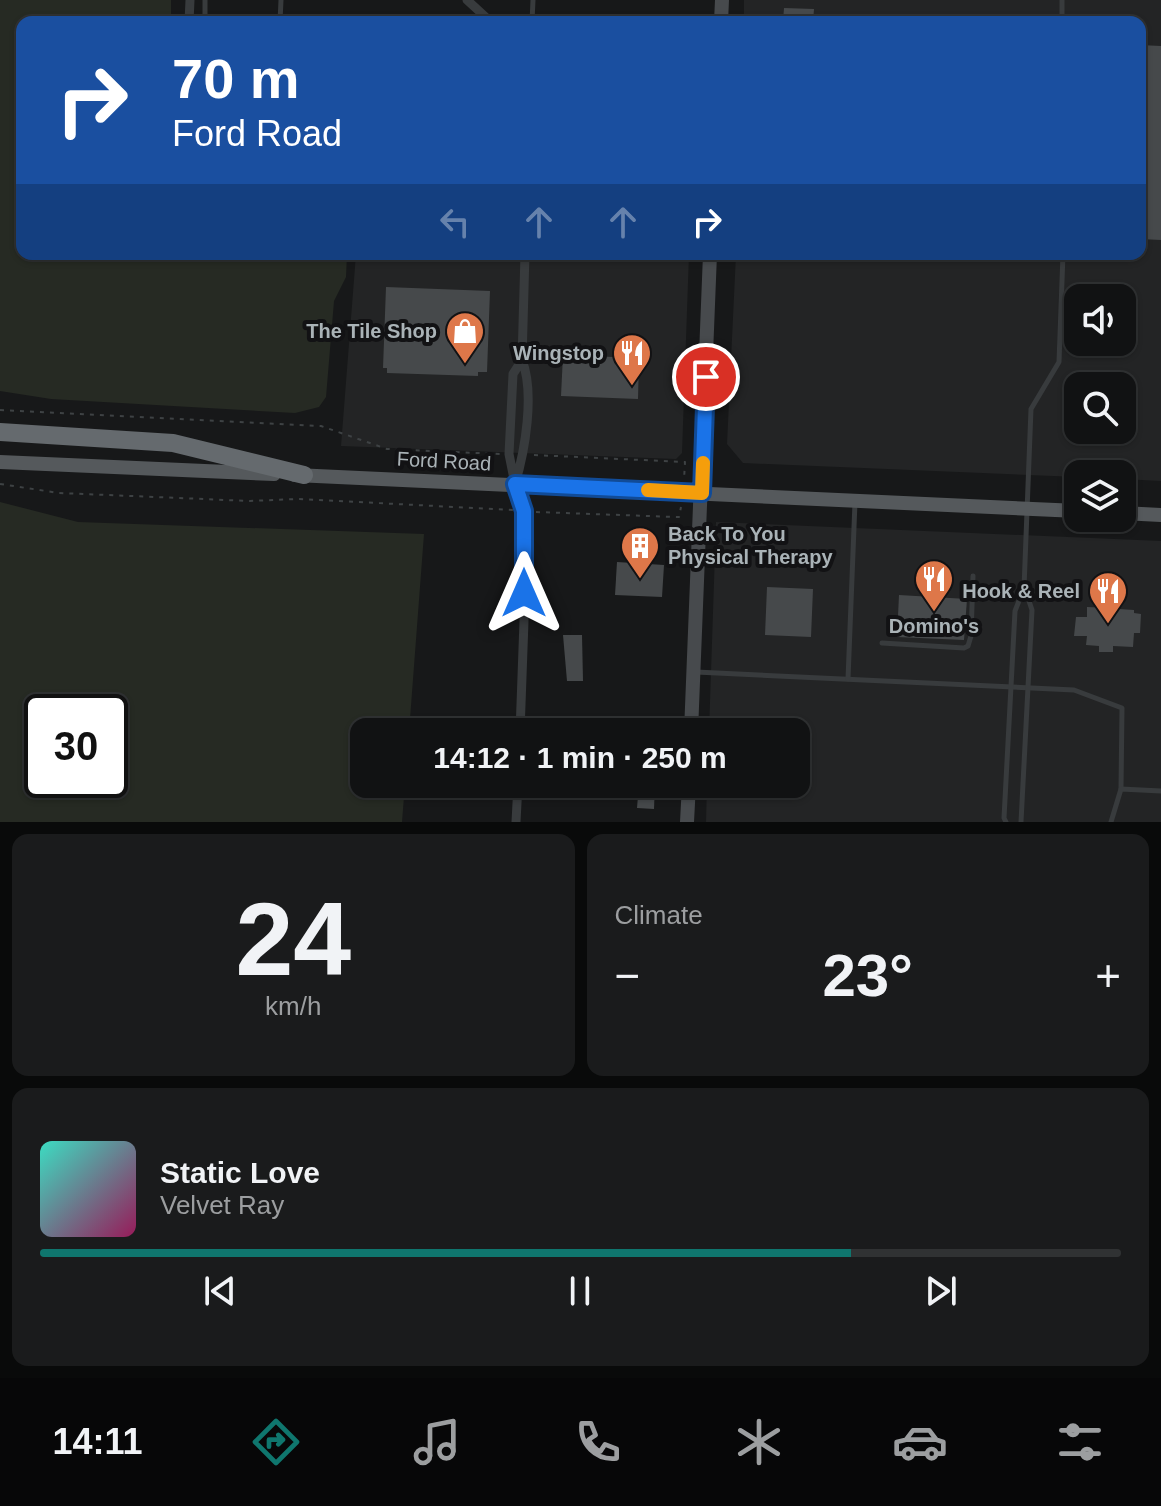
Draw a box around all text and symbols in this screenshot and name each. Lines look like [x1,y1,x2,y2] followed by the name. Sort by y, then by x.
[172,47,300,110] text: 70 m
[40,48,144,152] icon: right
[172,113,342,154] text: Ford Road
[433,200,477,244] icon: left
[517,200,561,244] icon: ahead
[601,200,645,244] icon: ahead
[685,200,729,244] icon: right
[1064,284,1136,532] map controls
[1064,284,1136,356] button: sound
[444,310,486,365] shop icon: The Tile Shop
[306,320,437,342] place label: The Tile Shop
[611,332,653,387] restaurant icon: Wingstop
[513,342,604,364] place label: Wingstop
[672,343,740,411] pin
[684,355,728,399] icon: arrive
[1064,372,1136,444] button: search
[396,448,492,474] street label: Ford Road
[1064,460,1136,532] button: layers
[668,523,833,568] place label: Back To You Physical Therapy
[619,525,661,580] building icon: Back To You Physical Therapy
[482,551,566,635] position arrow
[913,558,955,613] restaurant icon: Domino's
[1087,570,1129,625] restaurant icon: Hook & Reel
[962,580,1080,602] place label: Hook & Reel
[889,615,979,637] place label: Domino's
[24,694,128,798] speed limit sign: 30
[433,741,727,774] text: 14:12 · 1 min · 250 m
[235,881,351,997] text: 24
[615,900,703,930] text: Climate
[822,942,913,1009] text: 23°
[615,951,640,1000] text: −
[1095,951,1121,1000] text: +
[265,991,321,1021] text: km/h
[160,1156,320,1189] text: Static Love
[160,1190,284,1220] text: Velvet Ray
[198,1269,242,1313] icon: previous
[558,1269,602,1313] icon: pause
[919,1269,963,1313] icon: next
[248,1414,304,1470] icon: directions
[409,1414,465,1470] icon: music
[570,1414,626,1470] icon: phone
[731,1414,787,1470] icon: climate
[892,1414,948,1470] icon: car
[1052,1414,1108,1470] icon: filters
[52,1421,143,1462] text: 14:11

